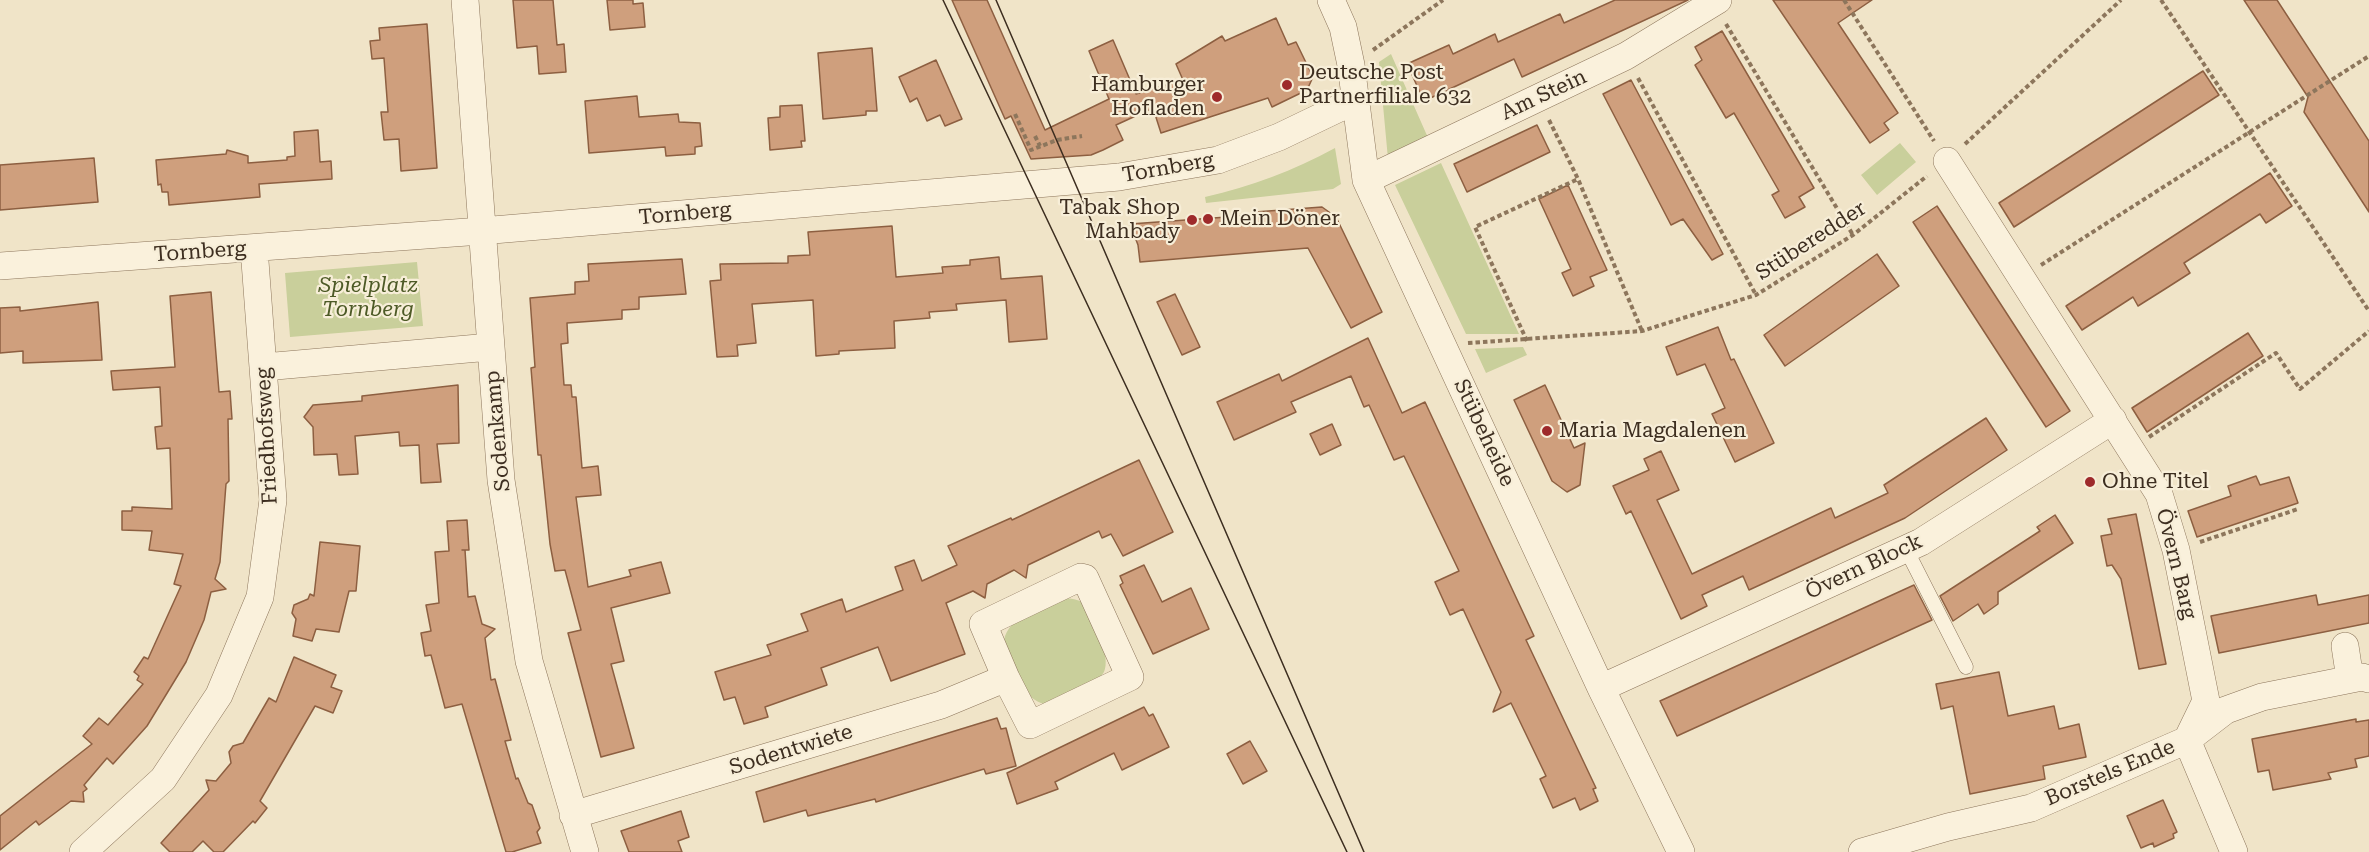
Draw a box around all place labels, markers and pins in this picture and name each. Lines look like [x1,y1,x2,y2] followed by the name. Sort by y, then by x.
[1299,60,1471,110] place label: Deutsche Post Partnerfiliale 632
[1091,72,1205,122] place label: Hamburger Hofladen
[1280,78,1294,92] marker: Deutsche Post Partnerfiliale 632
[1210,90,1224,104] marker: Hamburger Hofladen
[1059,195,1180,245] place label: Tabak Shop Mahbady
[1220,206,1340,232] place label: Mein Döner
[1201,212,1215,226] marker: Mein Döner
[1185,213,1199,227] marker: Tabak Shop Mahbady
[1559,418,1746,444] place label: Maria Magdalenen
[1540,424,1554,438] marker: Maria Magdalenen
[2102,469,2209,495] place label: Ohne Titel
[2083,475,2097,489] marker: Ohne Titel

